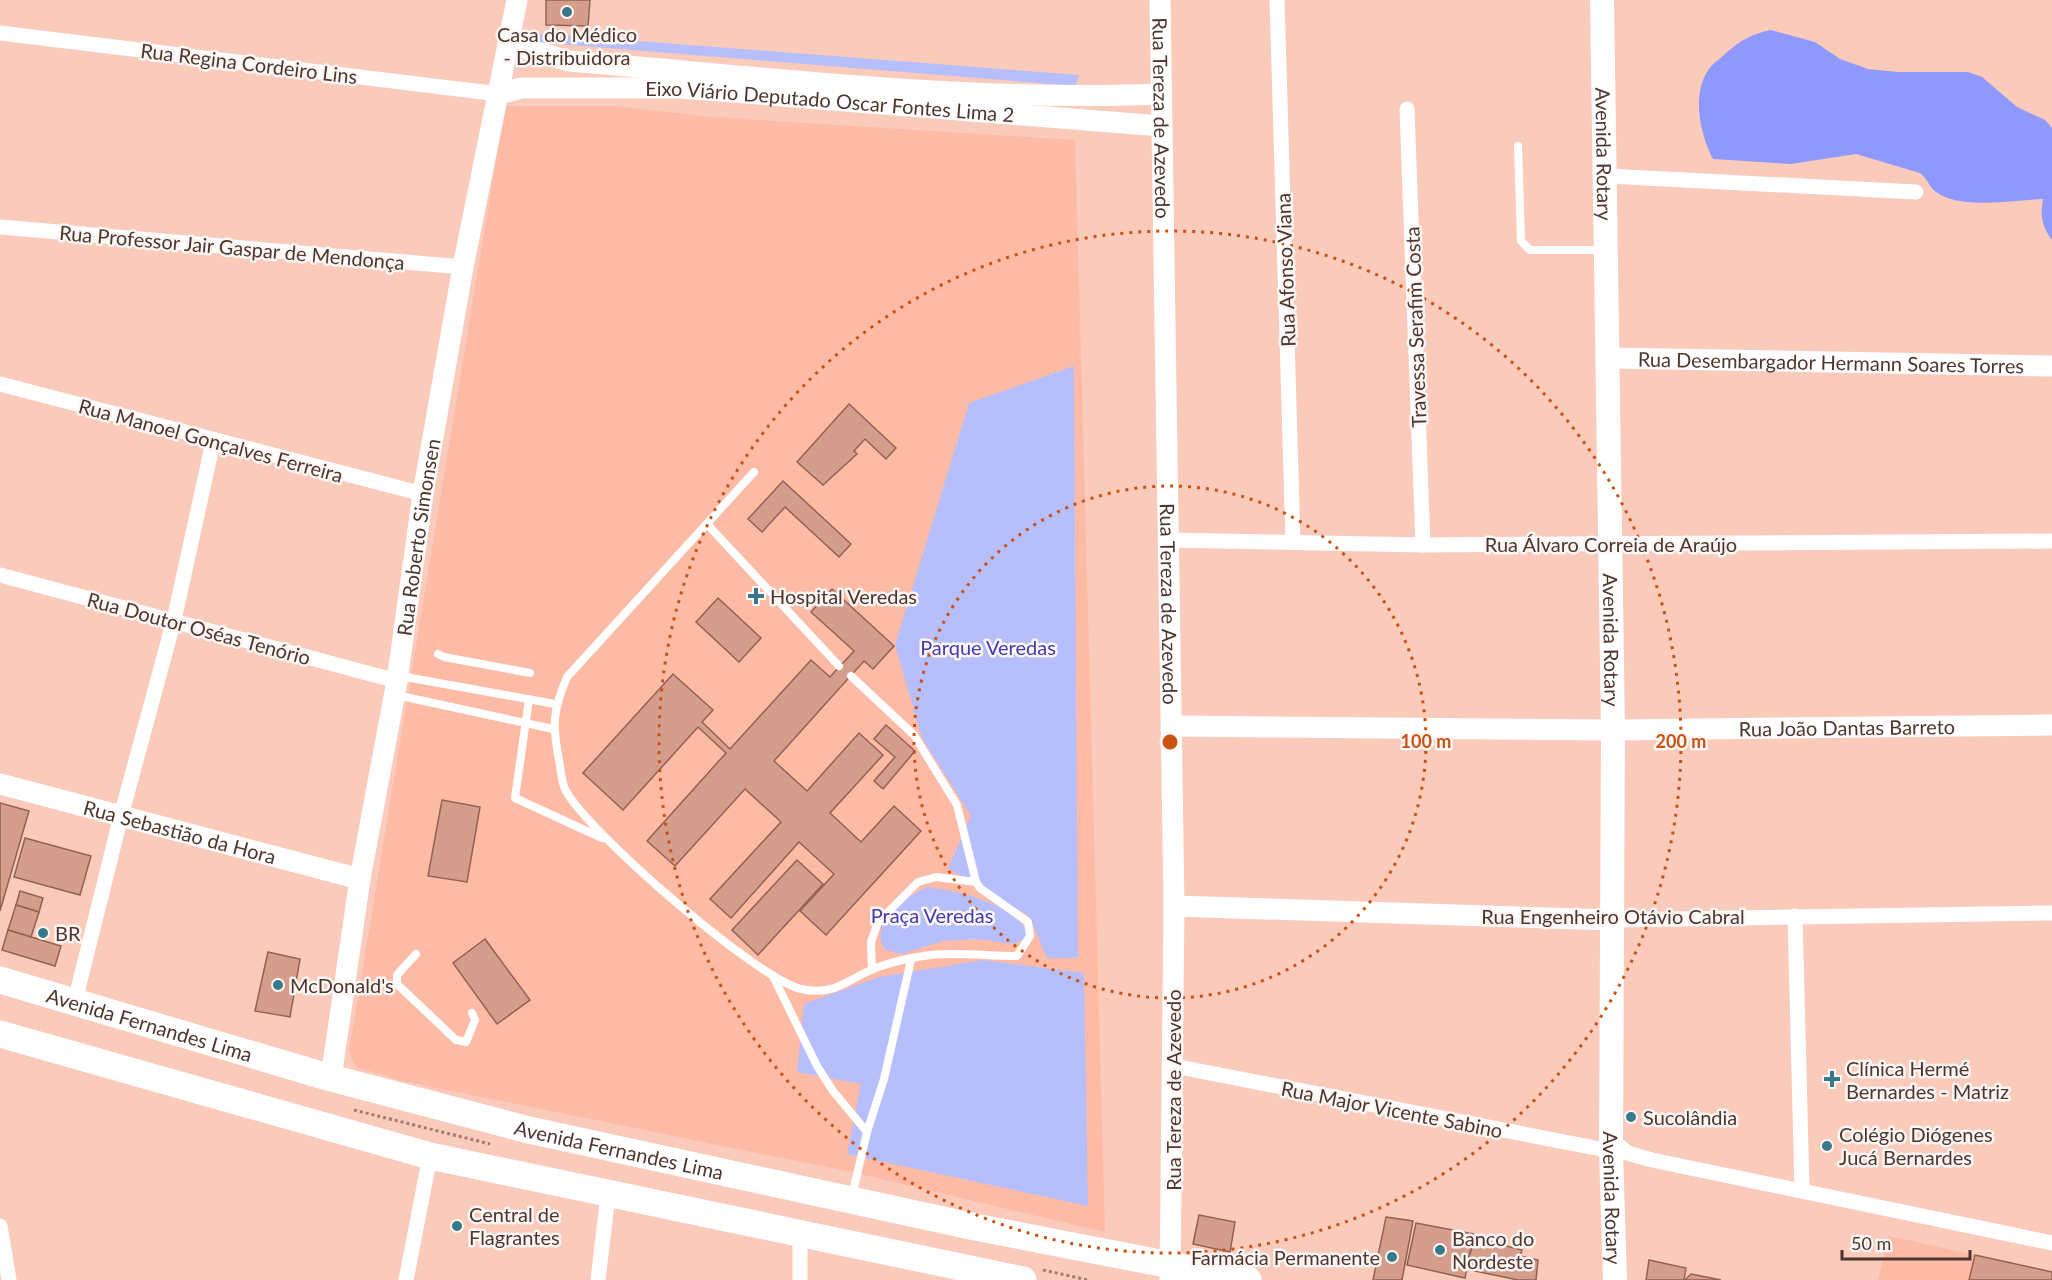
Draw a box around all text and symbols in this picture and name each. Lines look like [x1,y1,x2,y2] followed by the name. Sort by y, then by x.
[560,5,574,19] marker: Casa do Médico - Distribuidora
[1148,17,1175,219] street label: Rua Tereza de Azevedo
[497,22,637,69] place label: Casa do Médico - Distribuidora
[139,38,359,88] street label: Rua Regina Cordeiro Lins
[645,76,1015,126] street label: Eixo Viário Deputado Oscar Fontes Lima 2
[1591,87,1617,222] street label: Avenida Rotary
[1270,193,1300,347] street label: Rua Afonso Viana
[58,220,406,274] street label: Rua Professor Jair Gaspar de Mendonça
[1399,226,1431,428] street label: Travessa Serafim Costa
[1638,347,2024,377] street label: Rua Desembargador Hermann Soares Torres
[76,393,346,487] street label: Rua Manoel Gonçalves Ferreira
[391,437,445,637] street label: Rua Roberto Simonsen
[1156,503,1183,705] street label: Rua Tereza de Azevedo
[1485,532,1737,556] street label: Rua Álvaro Correia de Araújo
[1599,573,1625,707] street label: Avenida Rotary
[770,584,917,608] place label: Hospital Veredas
[85,587,313,669] street label: Rua Doutor Oséas Tenório
[747,587,765,605] marker: Hospital Veredas
[920,635,1056,659] park label: Parque Veredas
[1739,714,1955,741] street label: Rua João Dantas Barreto
[1401,730,1451,752] text: 100 m
[1656,730,1706,752] text: 200 m
[1160,732,1180,752] centre of rings
[81,795,279,868] street label: Rua Sebastião da Hora
[871,903,993,927] park label: Praça Veredas
[1481,904,1745,928] street label: Rua Engenheiro Otávio Cabral
[55,921,81,945] place label: BR
[36,926,50,940] marker: BR
[290,973,394,997] place label: McDonald's
[271,978,285,992] marker: McDonald's
[44,983,255,1066] street label: Avenida Fernandes Lima
[1161,989,1185,1191] street label: Rua Tereza de Azevedo
[1846,1056,2009,1103] place label: Clínica Hermé Bernardes - Matriz
[1823,1070,1841,1088] marker: Clínica Hermé Bernardes - Matriz
[1279,1076,1505,1142] street label: Rua Major Vicente Sabino
[1643,1105,1737,1129] place label: Sucolândia
[1624,1110,1638,1124] marker: Sucolândia
[512,1115,726,1184] street label: Avenida Fernandes Lima
[1839,1122,1993,1169] place label: Colégio Diógenes Jucá Bernardes
[1599,1131,1627,1266] street label: Avenida Rotary
[1820,1139,1834,1153] marker: Colégio Diógenes Jucá Bernardes
[469,1202,560,1249] place label: Central de Flagrantes
[450,1219,464,1233] marker: Central de Flagrantes
[1842,1223,1970,1261] scale bar
[1452,1226,1534,1273] place label: Banco do Nordeste
[1851,1232,1891,1254] text: 50 m
[1433,1243,1447,1257] marker: Banco do Nordeste
[1191,1245,1380,1269] place label: Farmácia Permanente
[1385,1250,1399,1264] marker: Farmácia Permanente

